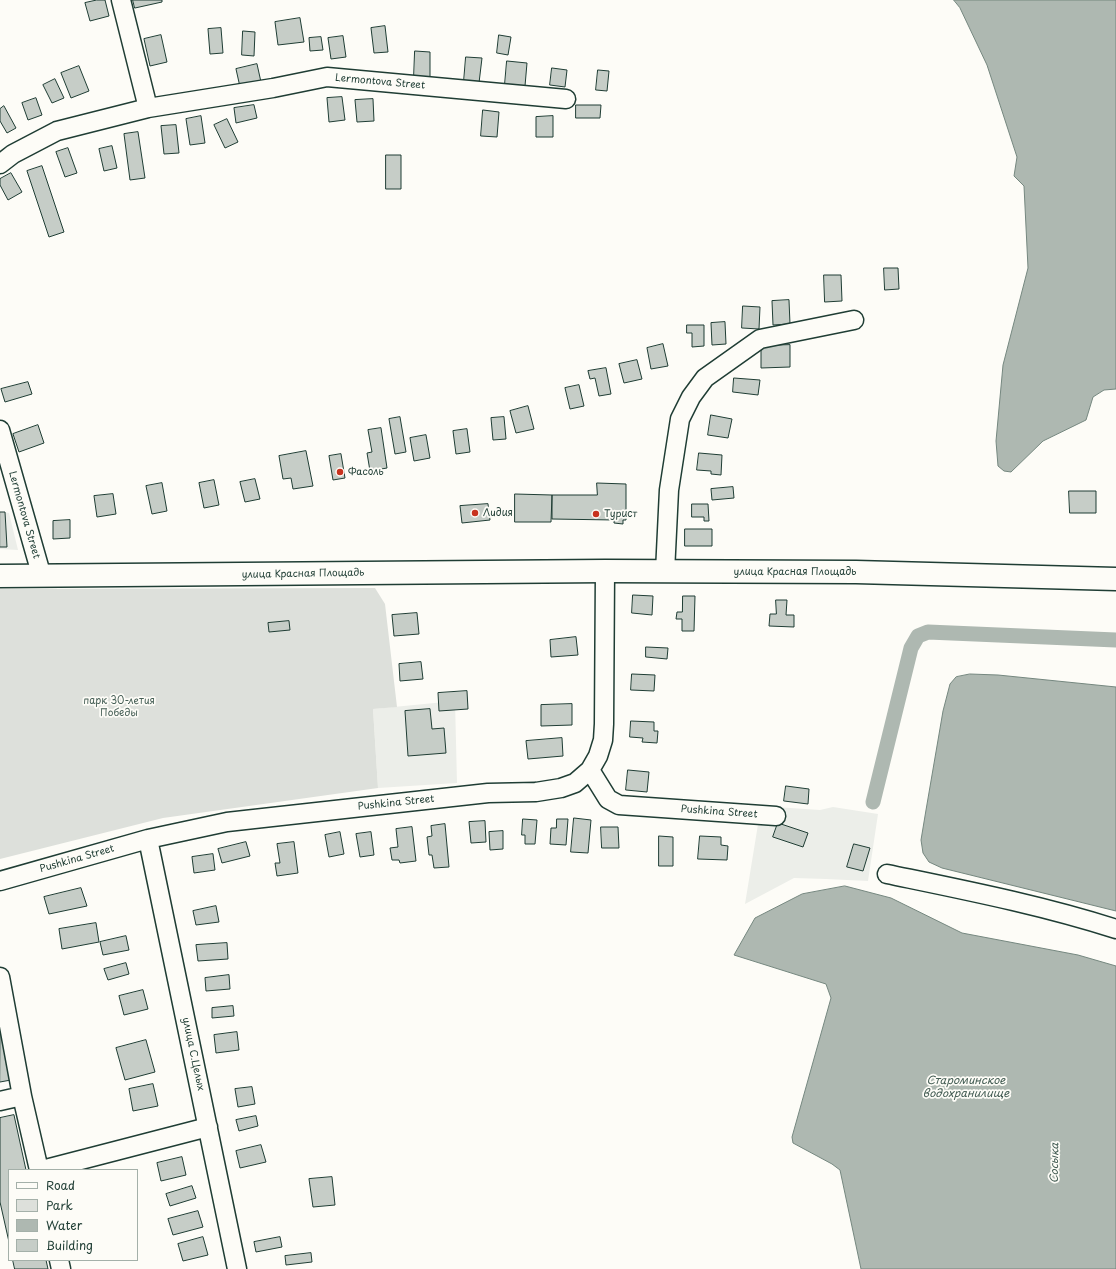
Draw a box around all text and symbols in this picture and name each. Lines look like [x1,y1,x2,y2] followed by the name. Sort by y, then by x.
[334,72,426,92] street label: Lermontova Street
[348,466,384,478] place label: Фасоль
[335,467,345,477] marker: Фасоль
[6,470,42,560] street label: Lermontova Street
[483,507,513,519] place label: Лидия
[470,508,480,518] marker: Лидия
[604,508,637,520] place label: Турист
[591,509,601,519] marker: Турист
[734,566,856,578] street label: улица Красная Площадь
[241,567,365,581] street label: улица Красная Площадь
[83,695,155,718] park label: парк 30-летия Победы
[357,793,435,813] street label: Pushkina Street
[680,803,758,821] street label: Pushkina Street
[38,843,116,875] street label: Pushkina Street
[179,1016,207,1092] street label: улица С.Целых
[923,1074,1009,1100] water label: Староминское водохранилище
[1048,1143,1062,1183] water label: Сосыка
[8,1169,138,1261] legend
[46,1176,75,1194] text: Road
[46,1196,73,1214] text: Park
[46,1216,82,1234] text: Water
[46,1236,93,1254] text: Building

